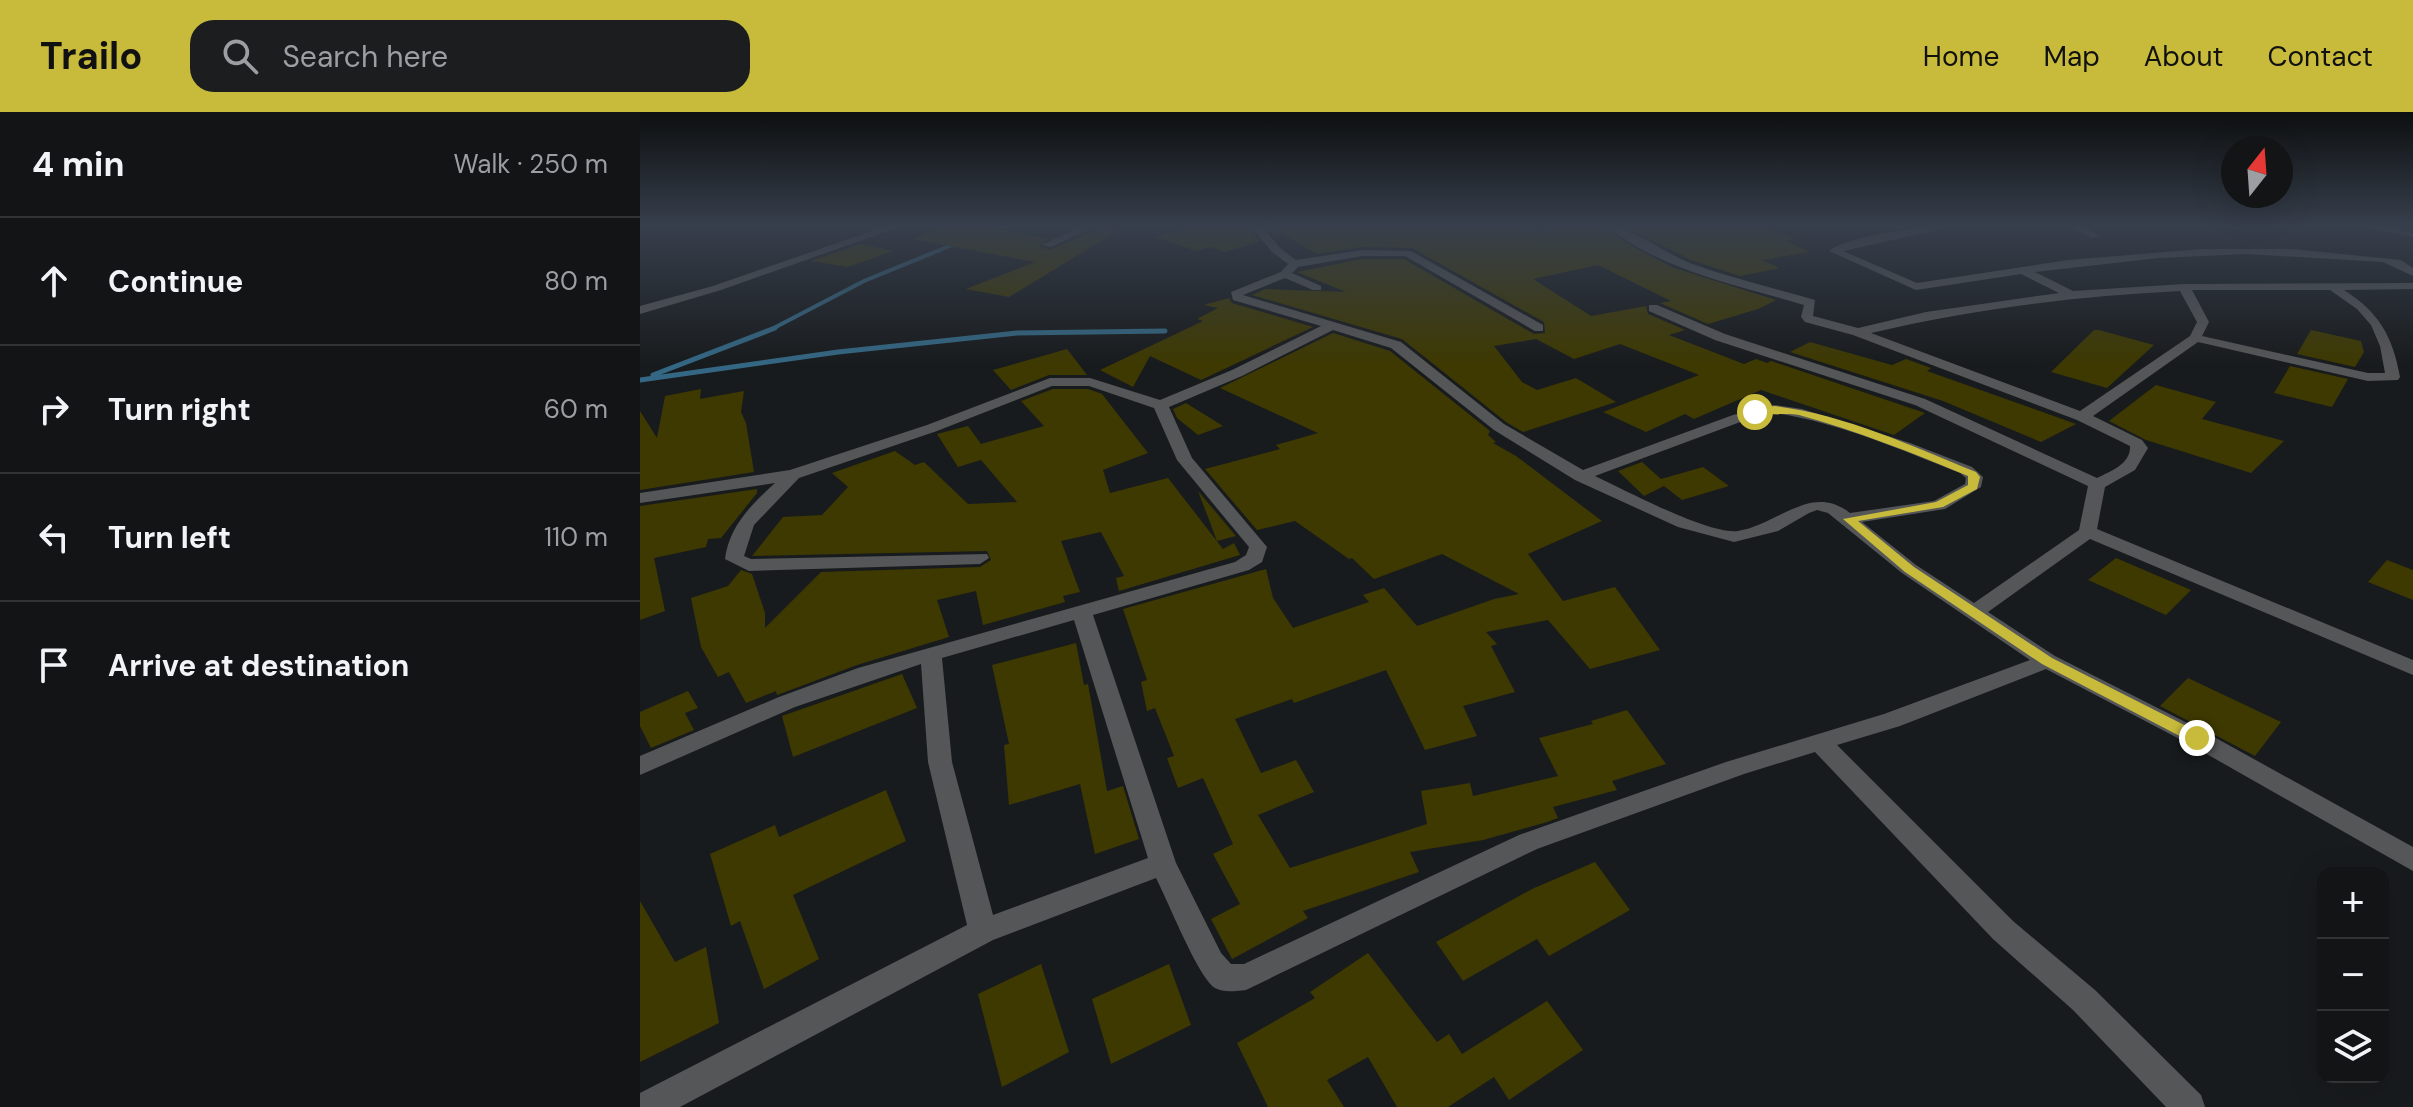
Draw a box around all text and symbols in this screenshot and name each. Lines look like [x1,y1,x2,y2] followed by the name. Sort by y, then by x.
[190,20,750,92] search box
[40,31,142,81] text: Trailo
[218,34,262,78] icon: search
[282,37,448,76] text: Search here
[1923,38,1999,75] text: Home
[2043,38,2100,75] text: Map
[2144,38,2223,75] text: About
[2267,38,2373,75] text: Contact
[2221,136,2293,208] north arrow
[32,142,124,187] text: 4 min
[453,147,608,181] text: Walk · 250 m
[32,259,76,303] icon: ahead
[108,262,243,301] text: Continue
[544,264,608,298] text: 80 m
[32,387,76,431] icon: right
[108,390,251,429] text: Turn right
[544,392,608,426] text: 60 m
[1737,394,1773,430] route start
[32,515,76,559] icon: left
[108,518,231,557] text: Turn left
[544,520,608,554] text: 110 m
[32,643,76,687] icon: arrive
[108,646,409,685] text: Arrive at destination
[2179,720,2215,756] route end
[2317,867,2389,1083] map controls
[2317,867,2389,939] button: +
[2317,939,2389,1011] button: −
[2317,1011,2389,1083] button: layers

